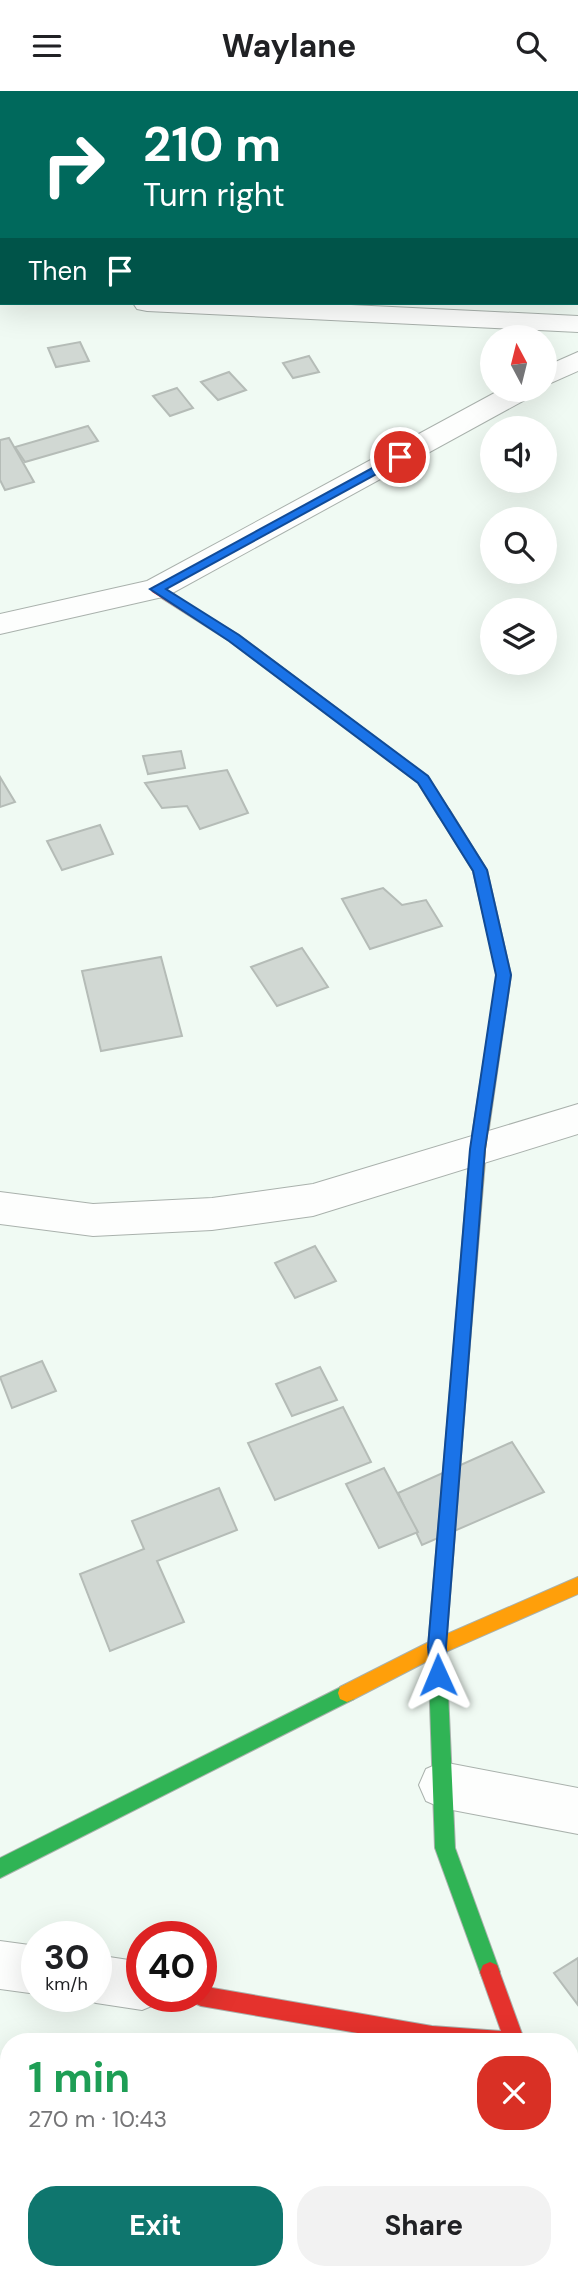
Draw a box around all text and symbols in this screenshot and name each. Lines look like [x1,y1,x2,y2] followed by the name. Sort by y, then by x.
[222,25,356,67] text: Waylane
[28,27,66,65] icon: menu
[512,27,550,65] icon: search
[143,112,281,176] text: 210 m
[28,119,119,210] icon: right
[143,174,285,216] text: Turn right
[101,252,139,290] icon: arrive
[28,254,87,288] text: Then
[480,325,556,403] north arrow
[480,325,557,675] map controls
[480,416,557,493] button: sound
[370,427,430,487] pin
[381,438,419,476] icon: arrive
[480,507,557,584] button: search
[480,598,557,675] button: layers
[401,1638,475,1712] position arrow
[126,1921,217,2012] speed limit sign: 40
[44,1934,89,1980] text: 30
[45,1972,88,1996] text: km/h
[28,2050,130,2105] text: 1 min
[477,2056,551,2130] button: close
[28,2104,167,2134] text: 270 m · 10:43
[28,2186,283,2266] button: Exit
[297,2186,551,2266] button: Share

